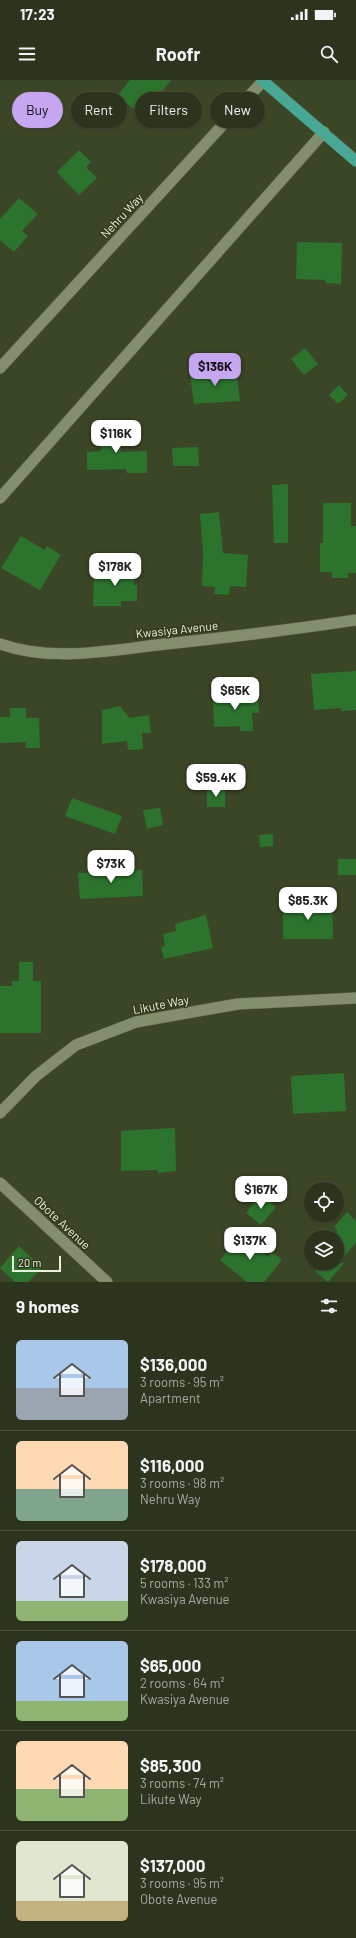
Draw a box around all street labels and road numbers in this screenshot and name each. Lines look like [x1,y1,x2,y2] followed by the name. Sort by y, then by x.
[97,190,146,240] street label: Nehru Way
[135,618,219,640] street label: Kwasiya Avenue
[132,992,191,1016] street label: Likute Way
[32,1193,94,1252] street label: Obote Avenue

